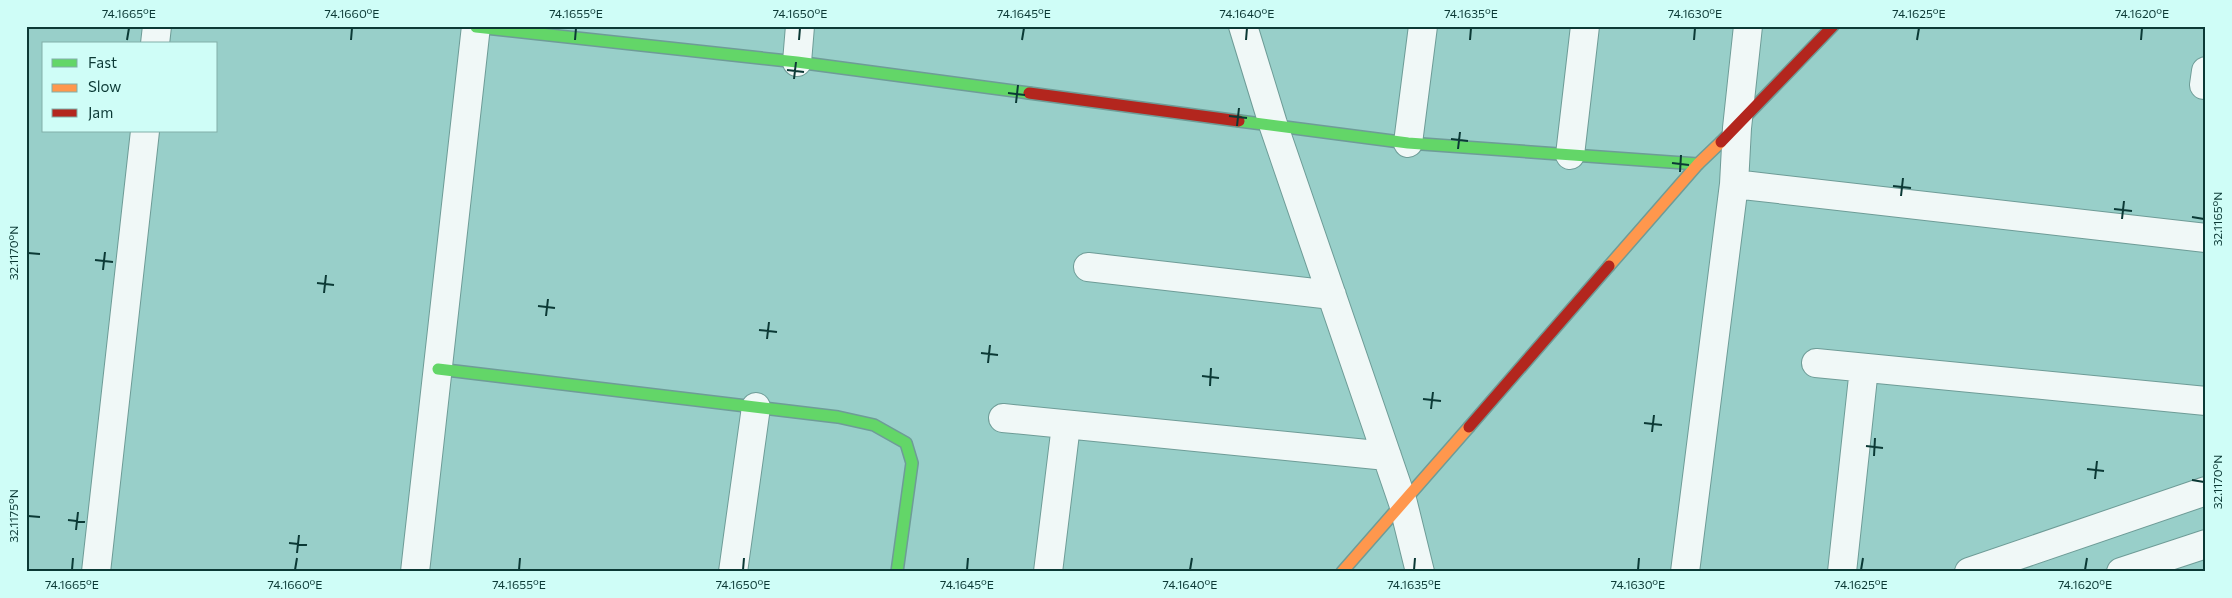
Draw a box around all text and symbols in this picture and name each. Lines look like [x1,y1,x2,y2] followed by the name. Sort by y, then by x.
[102,6,156,20] text: 74.1665°E
[325,6,379,20] text: 74.1660°E
[549,6,603,20] text: 74.1655°E
[773,6,827,20] text: 74.1650°E
[997,6,1051,20] text: 74.1645°E
[1220,6,1274,20] text: 74.1640°E
[1444,6,1498,20] text: 74.1635°E
[1668,6,1722,20] text: 74.1630°E
[1892,6,1946,20] text: 74.1625°E
[2115,6,2169,20] text: 74.1620°E
[42,42,218,132] legend
[88,53,117,71] text: Fast
[88,77,121,95] text: Slow
[88,103,113,121] text: Jam
[2210,192,2224,246] text: 32.1165°N
[6,226,20,280] text: 32.1170°N
[2210,455,2224,509] text: 32.1170°N
[6,489,20,543] text: 32.1175°N
[45,577,99,591] text: 74.1665°E
[268,577,322,591] text: 74.1660°E
[492,577,546,591] text: 74.1655°E
[716,577,770,591] text: 74.1650°E
[940,577,994,591] text: 74.1645°E
[1163,577,1217,591] text: 74.1640°E
[1387,577,1441,591] text: 74.1635°E
[1611,577,1665,591] text: 74.1630°E
[1834,577,1888,591] text: 74.1625°E
[2058,577,2112,591] text: 74.1620°E

